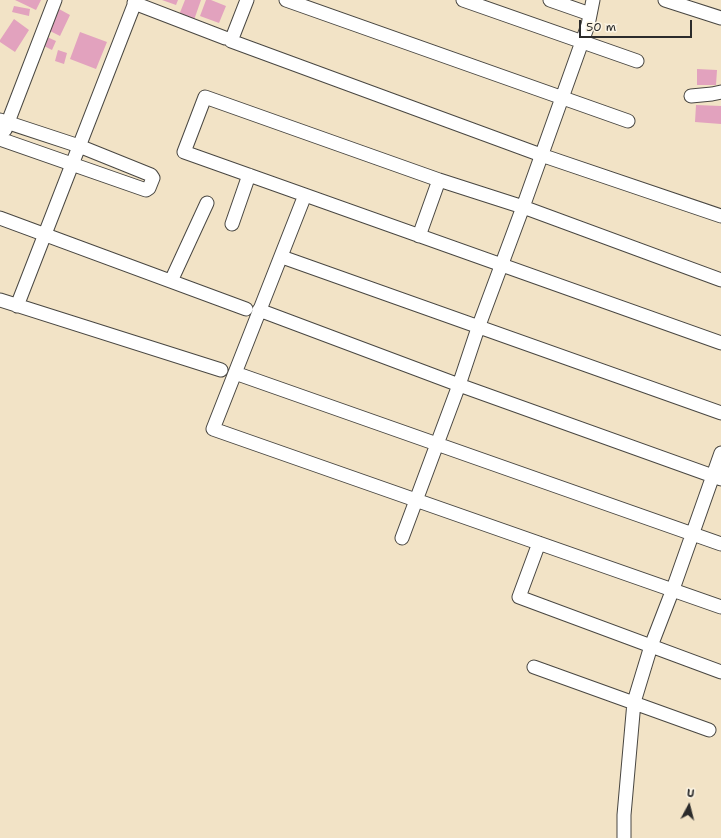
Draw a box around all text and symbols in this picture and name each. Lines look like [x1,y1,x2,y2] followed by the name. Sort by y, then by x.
[581,12,694,38] scale bar
[586,19,616,35] text: 50 m
[669,786,709,826] north arrow
[686,786,695,801] text: U

